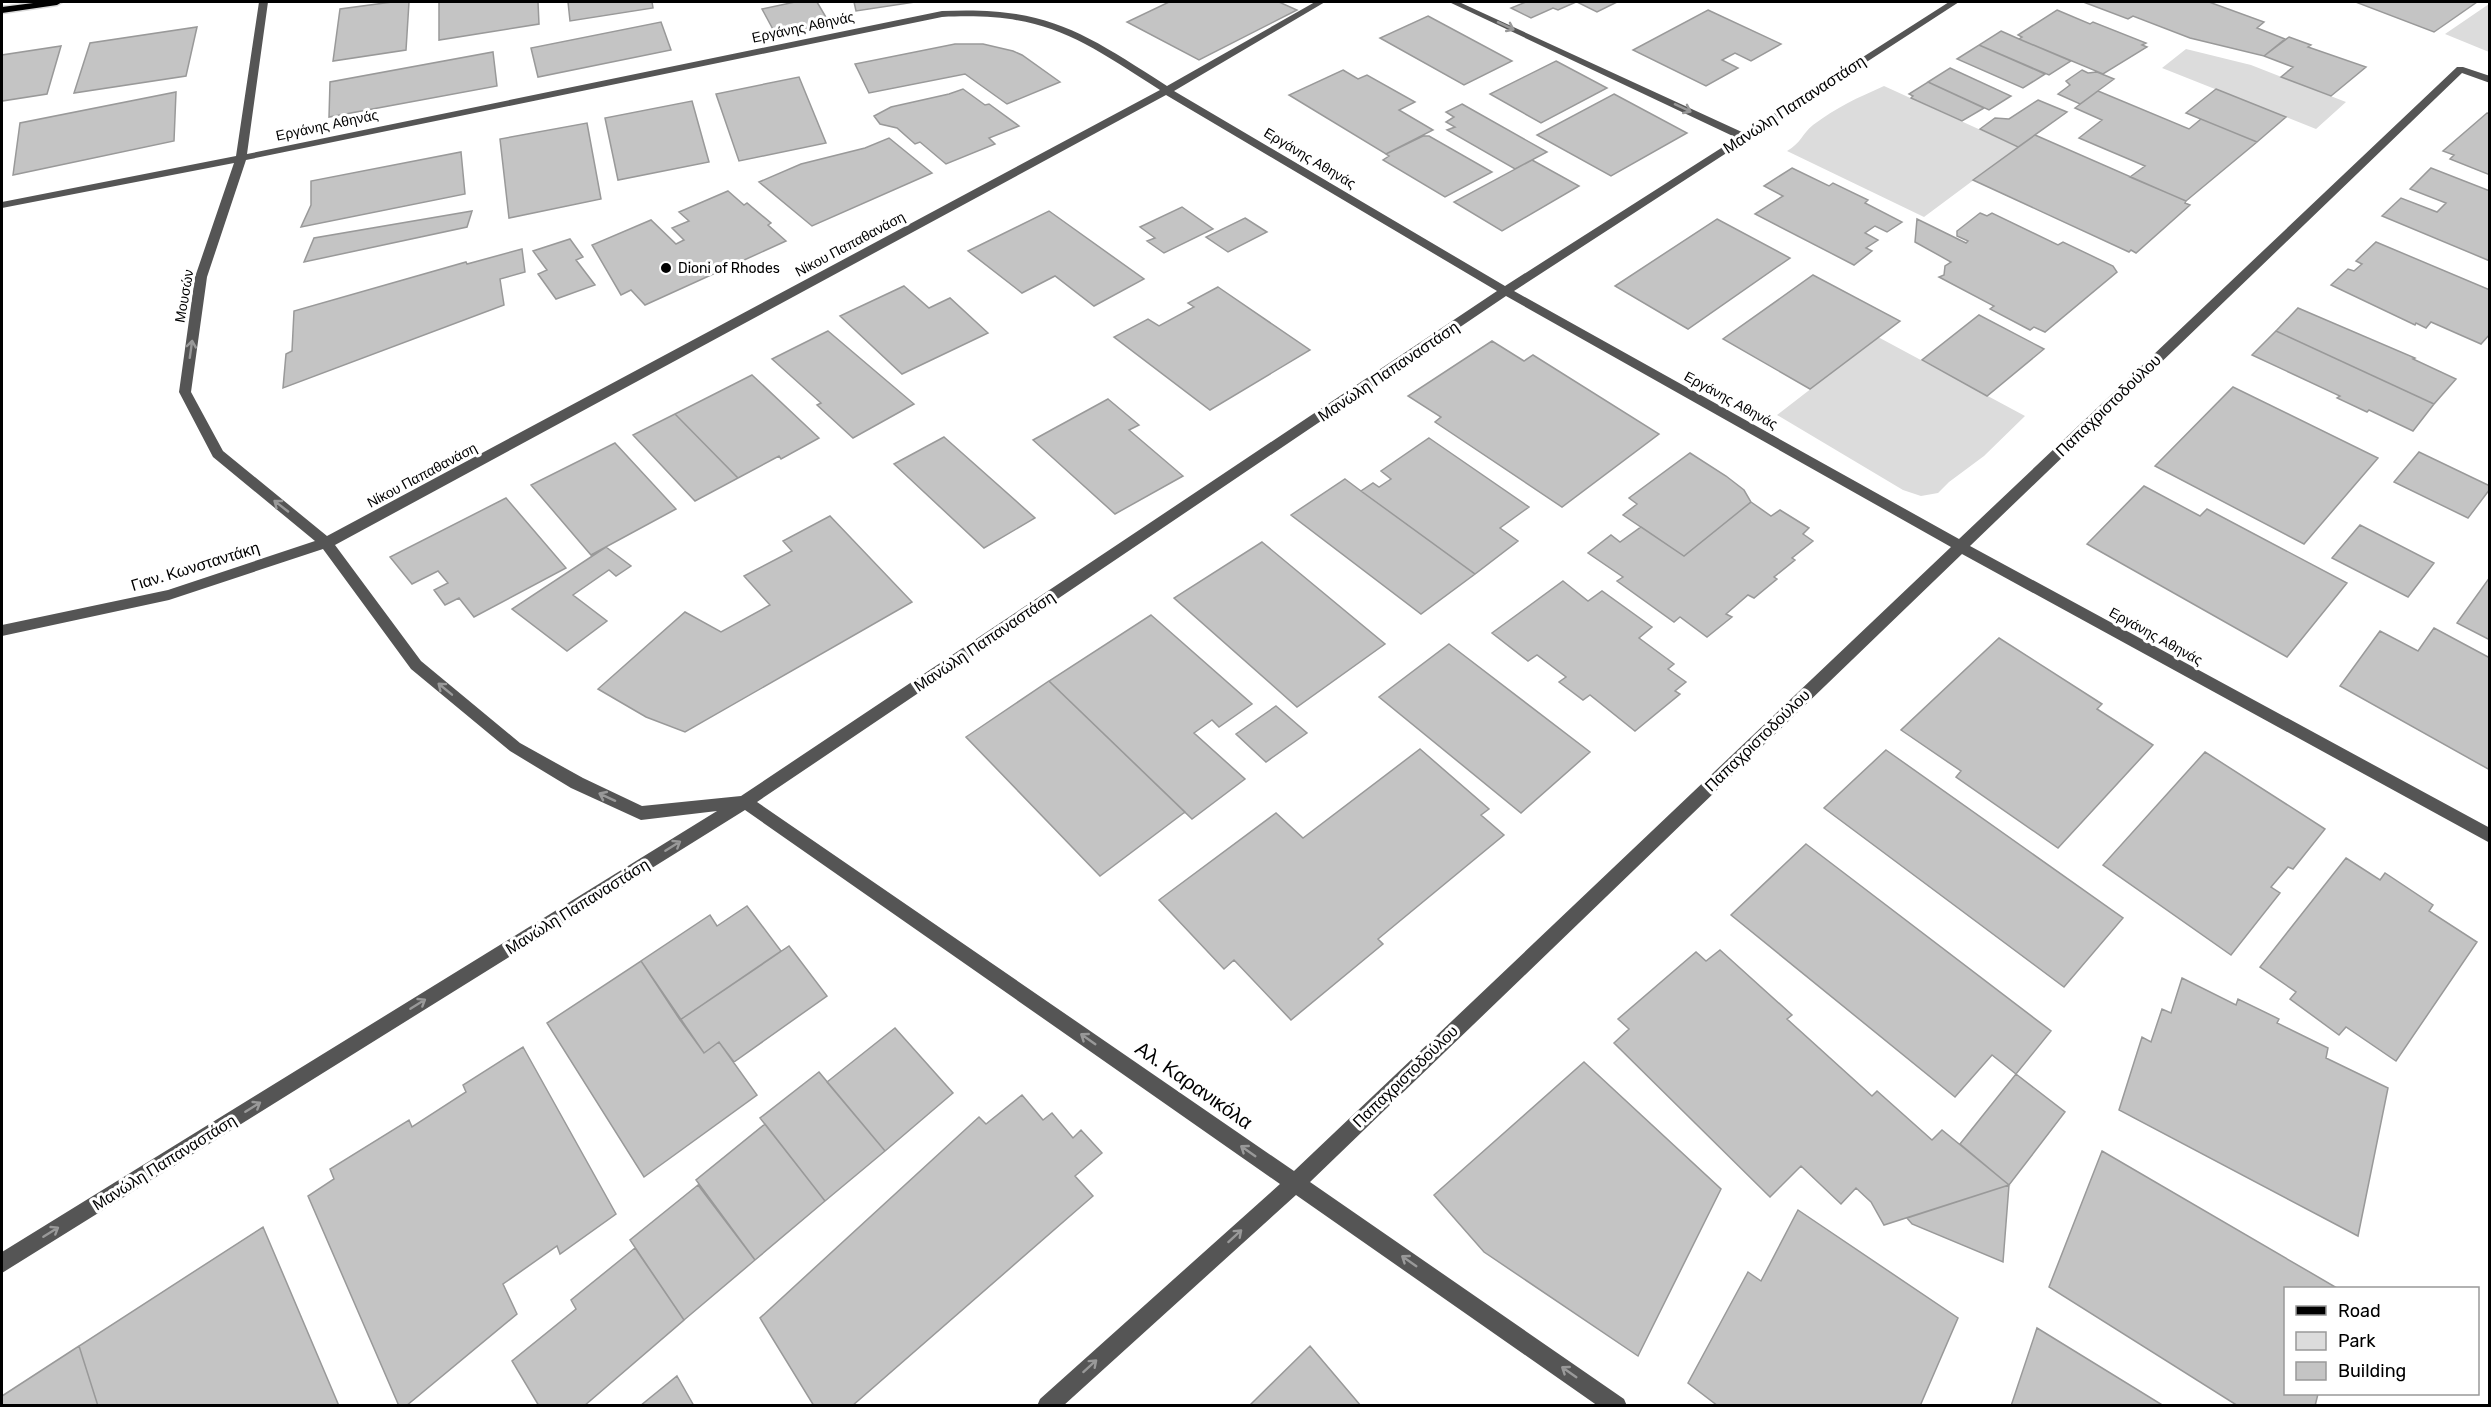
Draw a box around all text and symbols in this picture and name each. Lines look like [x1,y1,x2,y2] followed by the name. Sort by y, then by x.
[750,8,856,47] street label: Εργάνης Αθηνάς
[1496,21,1514,33] one-way arrow
[1720,51,1869,158] street label: Μανώλη Παπαναστάση
[1673,103,1691,115] one-way arrow
[274,106,380,145] street label: Εργάνης Αθηνάς
[1261,124,1359,193] street label: Εργάνης Αθηνάς
[792,208,908,281] street label: Νίκου Παπαθανάση
[678,260,780,277] place label: Dioni of Rhodes
[659,261,673,275] marker: Dioni of Rhodes
[171,268,198,324] street label: Μουσών
[1314,317,1462,426] street label: Μανώλη Παπαναστάση
[186,340,197,360] one-way arrow
[2052,350,2165,460] street label: Παπαχριστοδούλου
[1681,368,1781,433] street label: Εργάνης Αθηνάς
[364,439,480,512] street label: Νίκου Παπαθανάση
[273,500,289,513] one-way arrow
[129,538,262,595] street label: Γιαν. Κωνσταντάκη
[910,587,1058,696] street label: Μανώλη Παπαναστάση
[2106,604,2206,669] street label: Εργάνης Αθηνάς
[438,683,454,696] one-way arrow
[1701,685,1814,795] street label: Παπαχριστοδούλου
[598,790,616,802] one-way arrow
[664,840,681,852] one-way arrow
[502,854,653,958] street label: Μανώλη Παπαναστάση
[409,998,426,1010] one-way arrow
[1349,1021,1462,1131] street label: Παπαχριστοδούλου
[1081,1033,1097,1045] one-way arrow
[1131,1036,1257,1134] street label: Αλ. Καρανικόλα
[244,1101,261,1113] one-way arrow
[89,1110,240,1214] street label: Μανώλη Παπαναστάση
[1240,1144,1257,1157] one-way arrow
[42,1225,59,1237] one-way arrow
[1228,1229,1243,1243] one-way arrow
[1401,1255,1417,1267] one-way arrow
[2284,1287,2479,1395] legend
[2338,1300,2381,1322] text: Road
[2338,1330,2376,1352] text: Park
[1083,1359,1098,1373] one-way arrow
[2338,1360,2406,1382] text: Building
[1562,1366,1578,1378] one-way arrow

